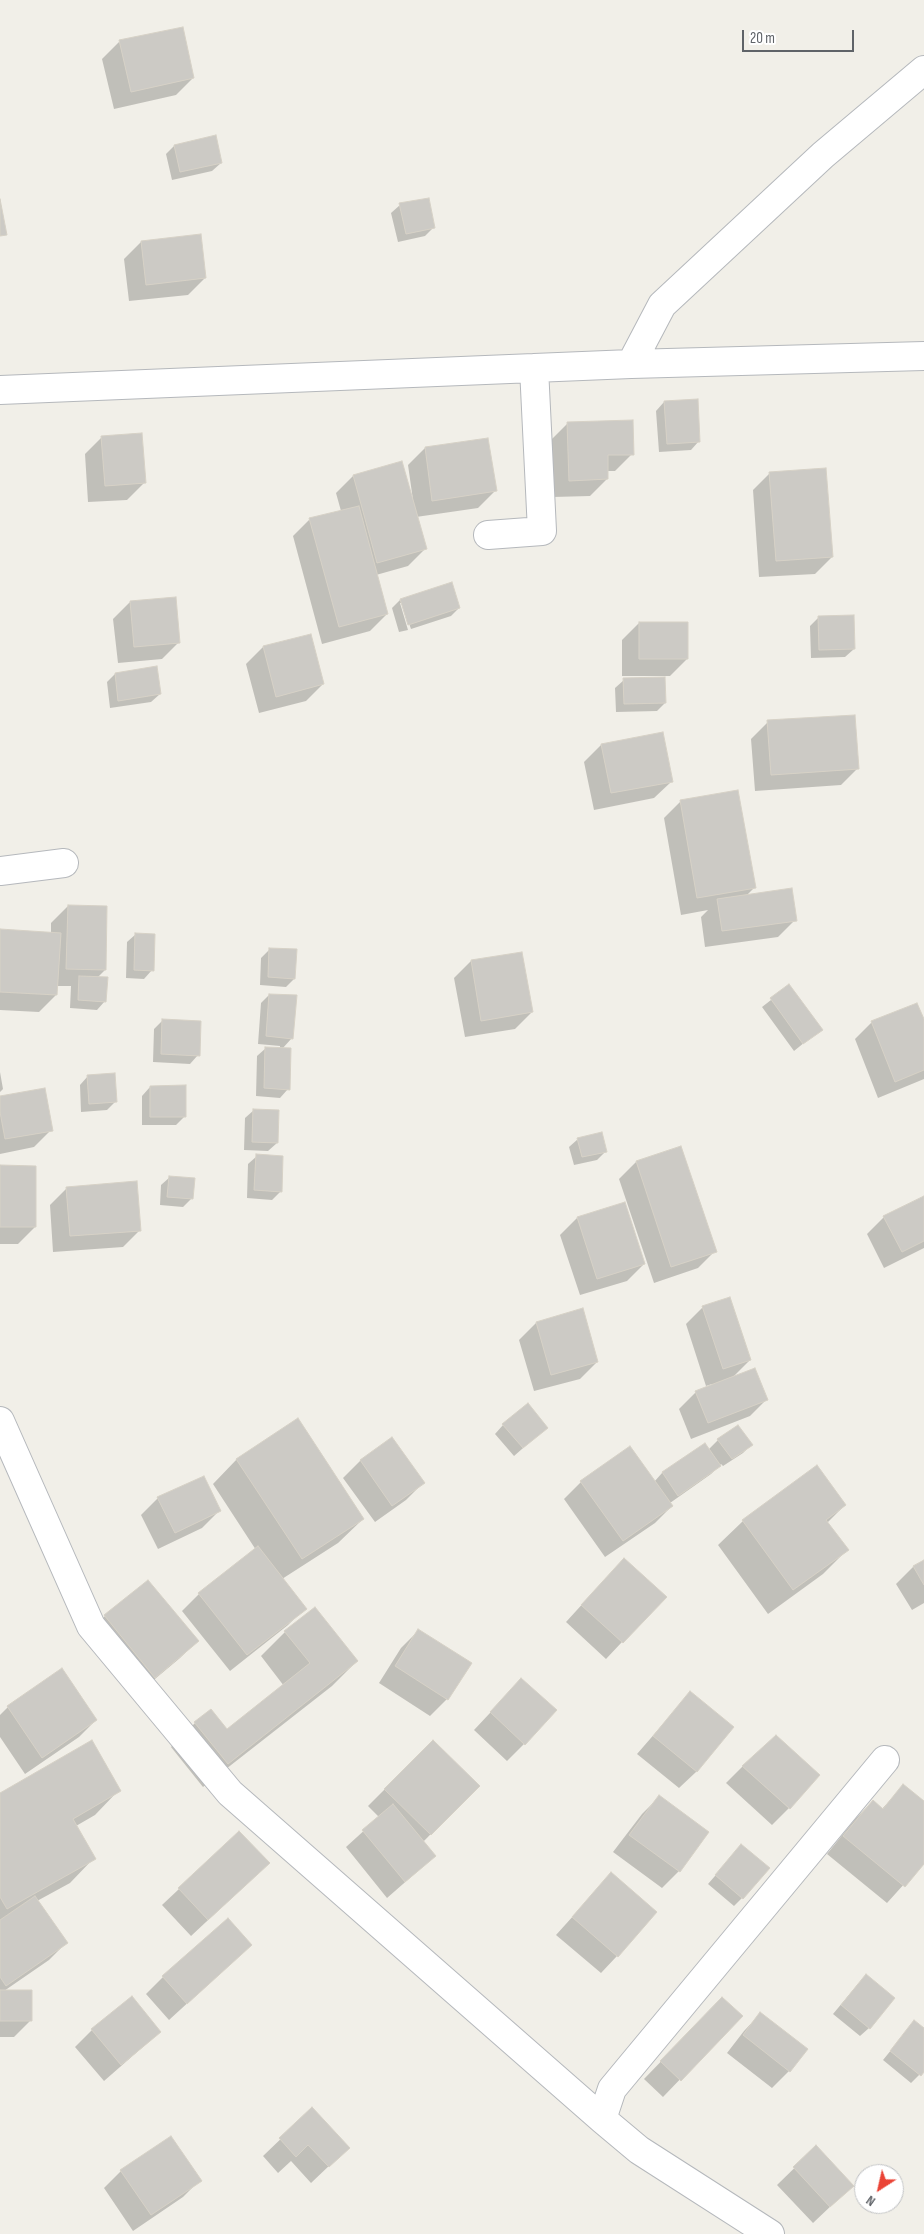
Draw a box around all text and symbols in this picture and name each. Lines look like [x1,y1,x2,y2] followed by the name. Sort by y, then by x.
[744,20,856,52] scale bar
[750,29,775,48] text: 20 m
[854,2164,904,2214] north arrow
[863,2192,879,2210] text: N

